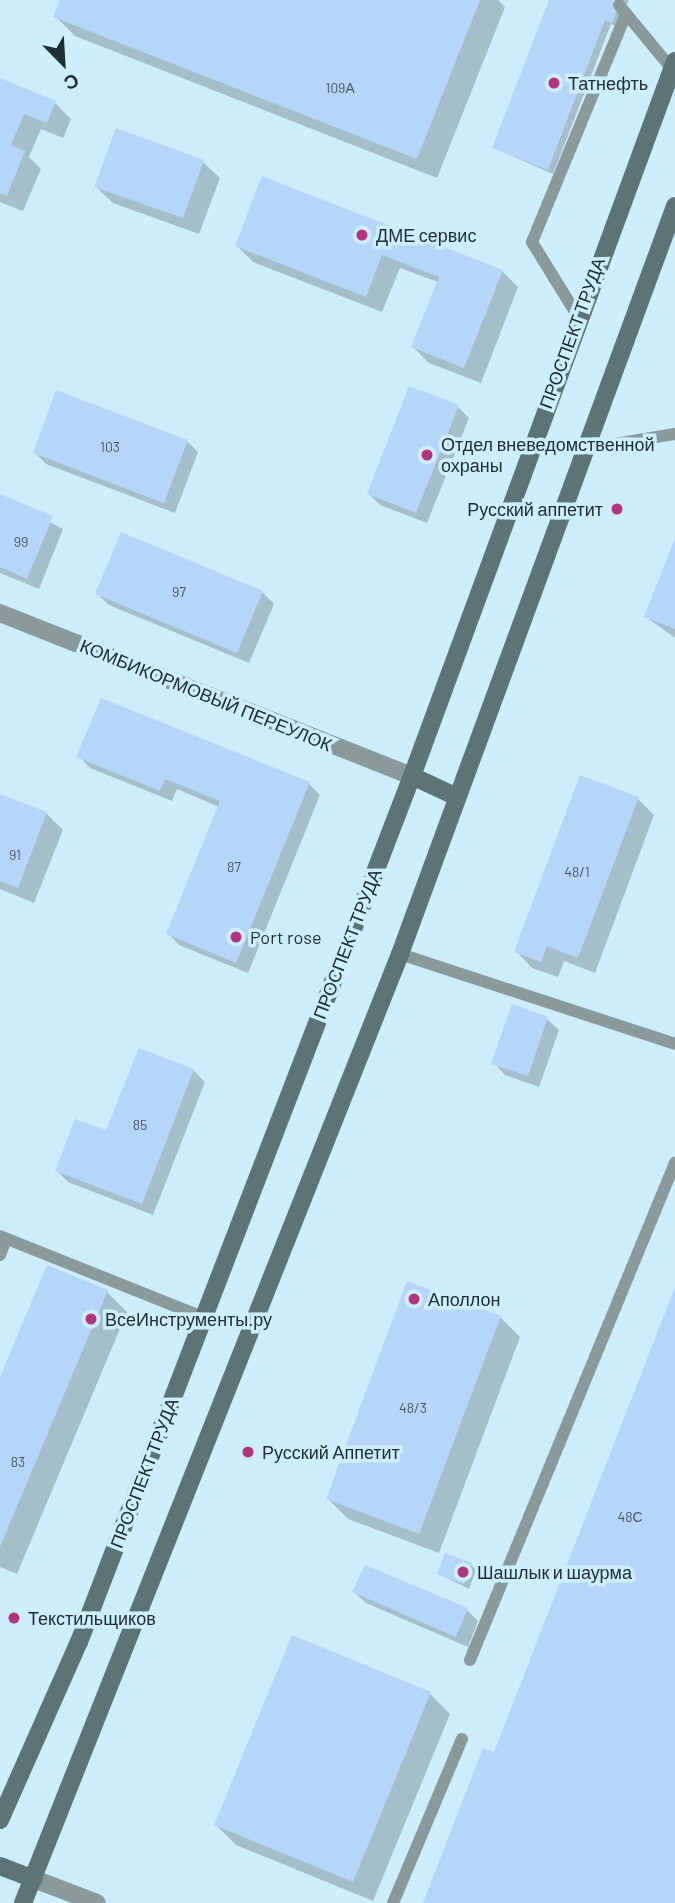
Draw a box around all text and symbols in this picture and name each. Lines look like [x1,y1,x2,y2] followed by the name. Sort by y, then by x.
[28,28,98,98] north arrow
[61,69,83,96] text: С
[568,72,648,94] place label: Татнефть
[546,75,562,91] marker: Татнефть
[325,80,355,96] house number: 109А
[376,224,476,246] place label: ДМЕ сервис
[354,227,370,243] marker: ДМЕ сервис
[535,255,609,411] street label: ПРОСПЕКТ ТРУДА
[441,434,655,476] place label: Отдел вневедомственной охраны
[100,439,120,455] house number: 103
[419,447,435,463] marker: Отдел вневедомственной охраны
[467,498,603,520] place label: Русский аппетит
[609,501,625,517] marker: Русский аппетит
[14,534,28,550] house number: 99
[172,584,186,600] house number: 97
[77,634,335,756] street label: КОМБИКОРМОВЫЙ ПЕРЕУЛОК
[9,847,21,863] house number: 91
[227,859,241,875] house number: 87
[564,864,590,880] house number: 48/1
[308,866,386,1022] street label: ПРОСПЕКТ ТРУДА
[250,926,322,948] place label: Port rose
[228,929,244,945] marker: Port rose
[133,1117,147,1133] house number: 85
[428,1288,501,1310] place label: Аполлон
[406,1291,422,1307] marker: Аполлон
[105,1308,272,1330] place label: ВсеИнструменты.ру
[83,1311,99,1327] marker: ВсеИнструменты.ру
[105,1395,183,1551] street label: ПРОСПЕКТ ТРУДА
[399,1400,427,1416] house number: 48/3
[262,1441,400,1463] place label: Русский Аппетит
[240,1444,256,1460] marker: Русский Аппетит
[11,1454,25,1470] house number: 83
[617,1509,643,1525] house number: 48С
[477,1561,632,1583] place label: Шашлык и шаурма
[455,1564,471,1580] marker: Шашлык и шаурма
[28,1607,156,1629] place label: Текстильщиков
[6,1610,22,1626] marker: Текстильщиков

